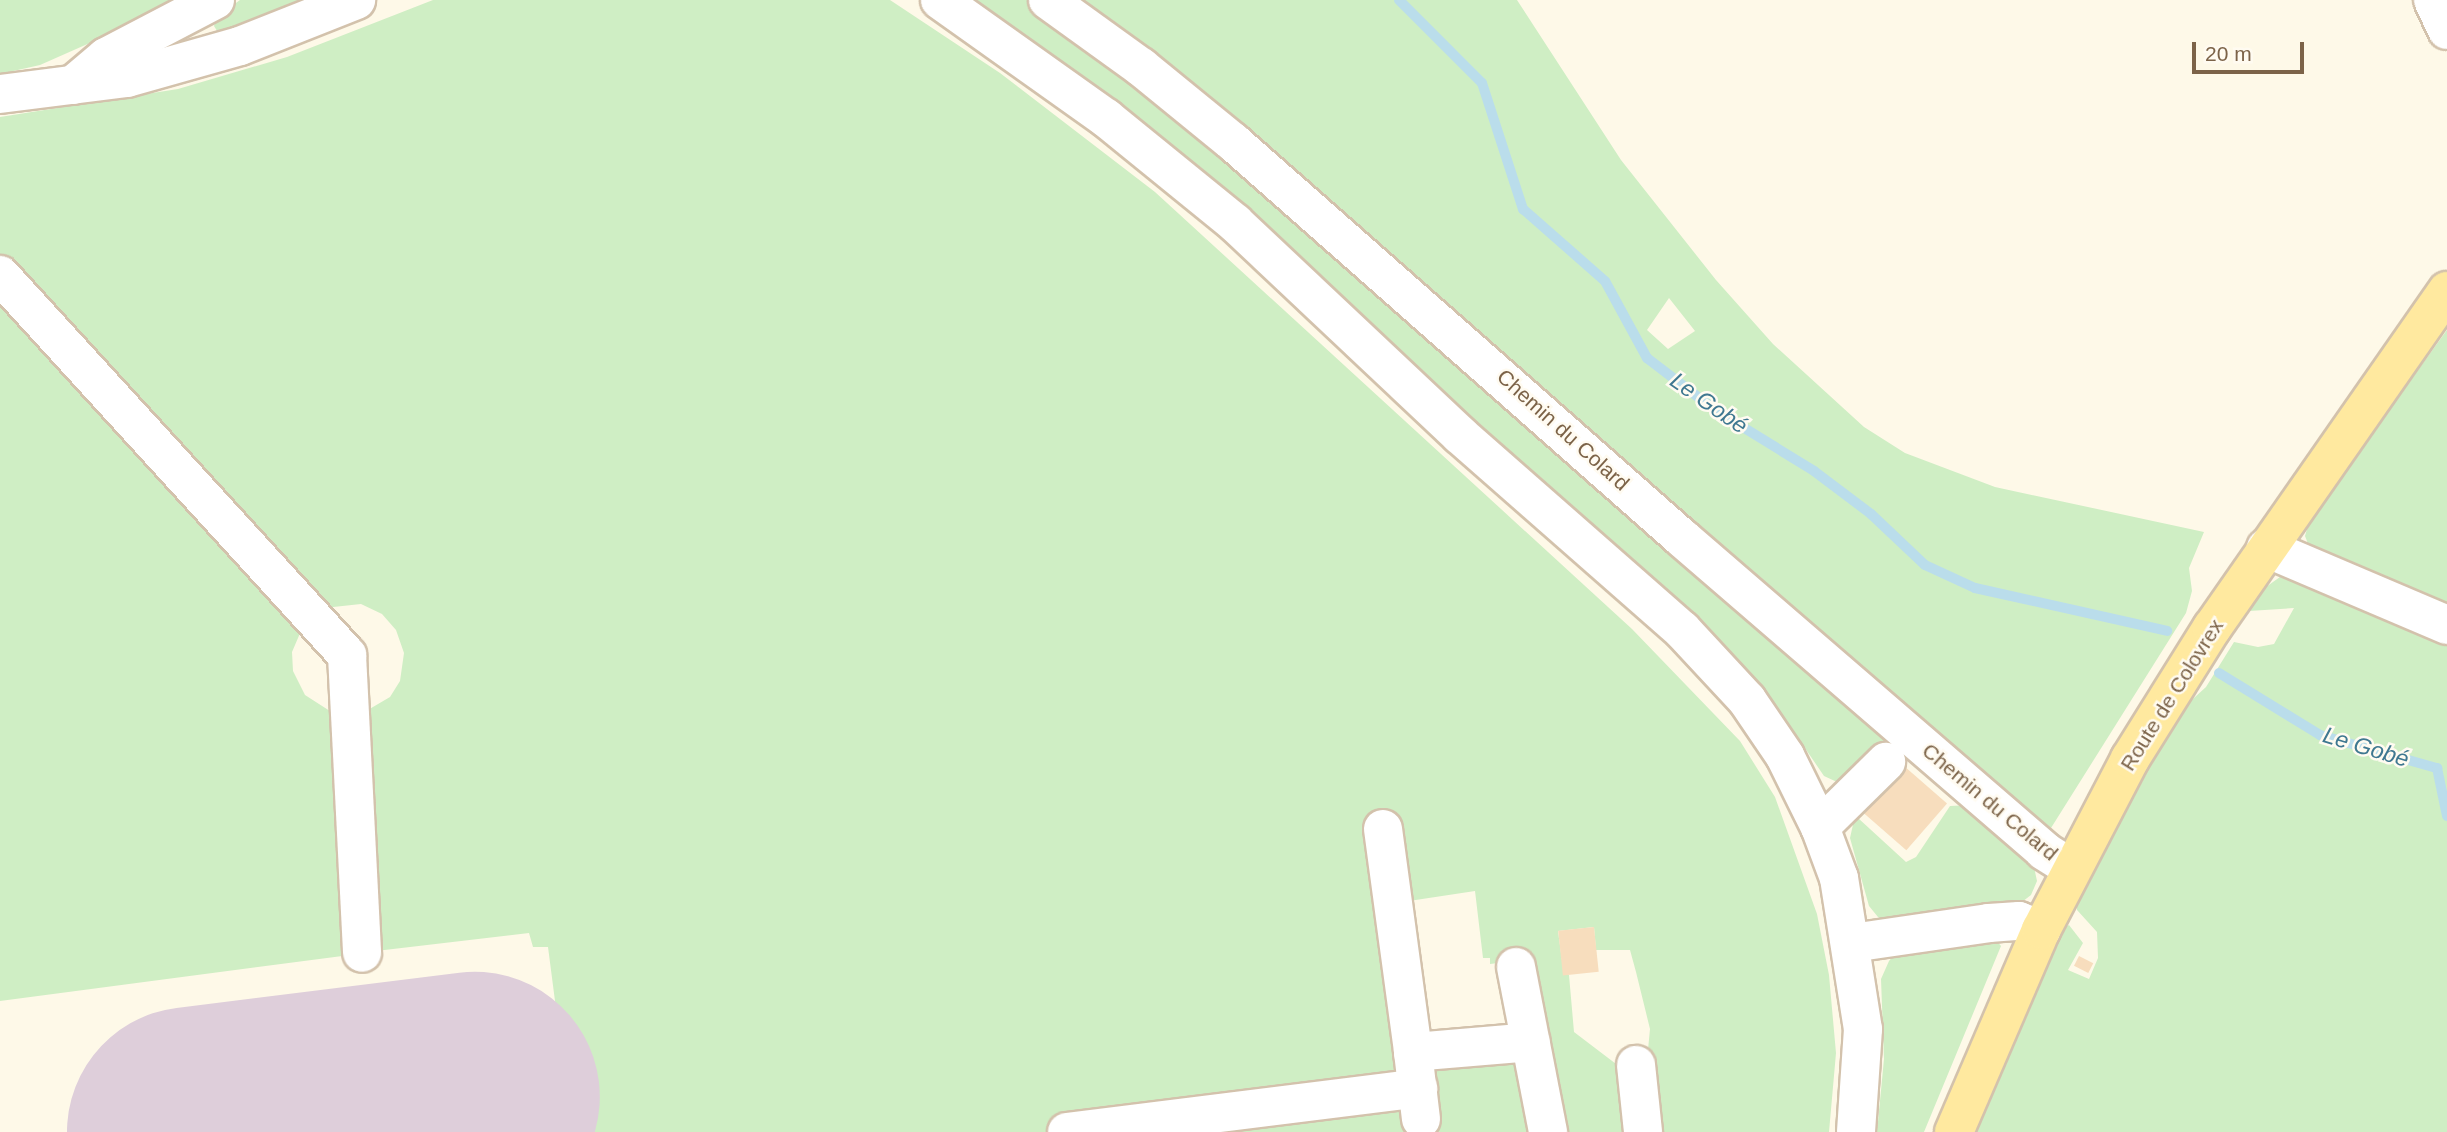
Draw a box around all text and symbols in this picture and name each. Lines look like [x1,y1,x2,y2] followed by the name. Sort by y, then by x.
[2195,28,2307,72] scale bar
[2205,42,2252,65] text: 20 m
[1492,364,1634,496] street label: Chemin du Colard
[1665,366,1753,440] water label: Le Gobé
[2115,615,2229,775] street label: Route de Colovrex
[2320,721,2412,773] water label: Le Gobé
[1917,738,2063,866] street label: Chemin du Colard

